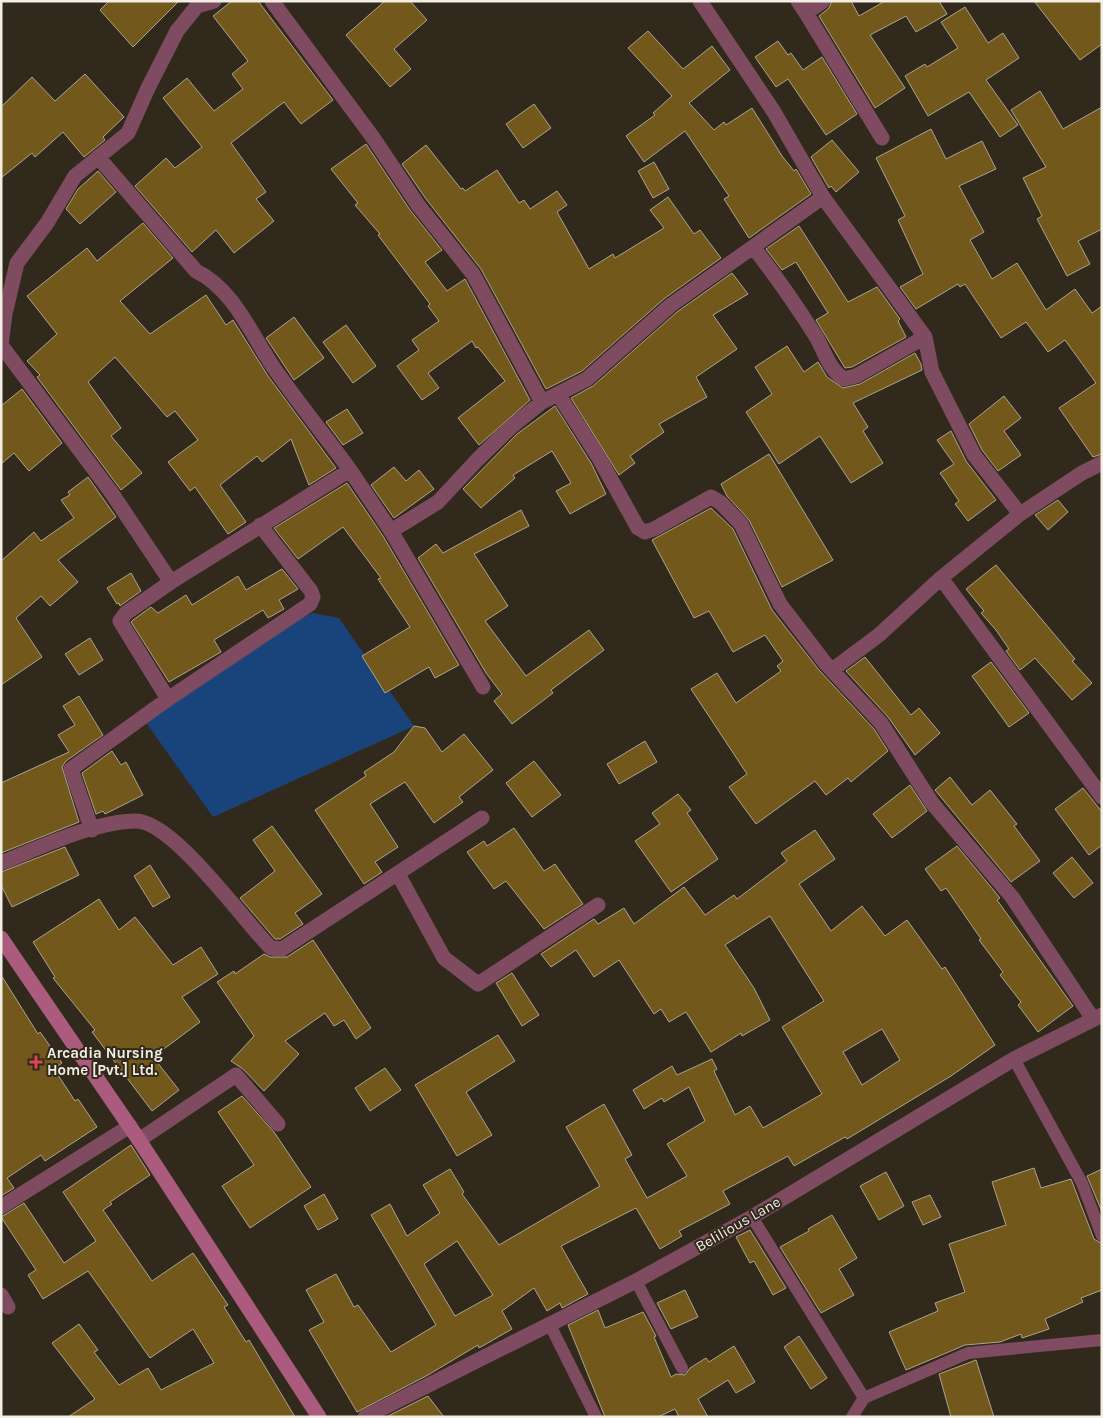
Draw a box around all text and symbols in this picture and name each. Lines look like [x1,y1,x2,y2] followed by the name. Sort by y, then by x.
[47,1044,163,1079] place label: Arcadia Nursing Home [Pvt.] Ltd.
[29,1055,43,1069] marker: Arcadia Nursing Home [Pvt.] Ltd.
[692,1192,784,1256] street label: Belilious Lane

